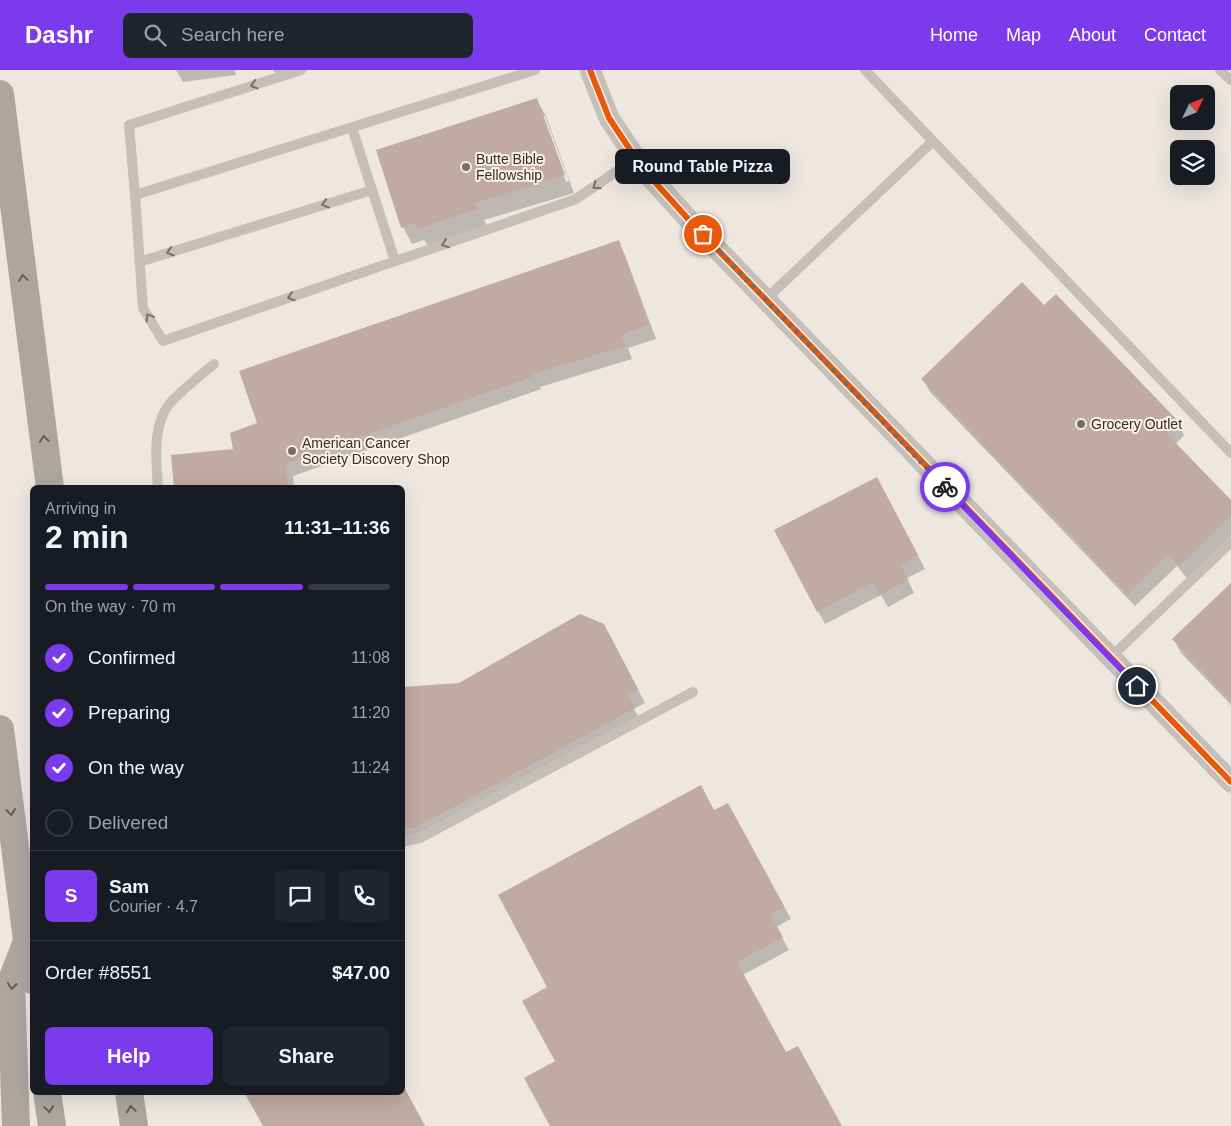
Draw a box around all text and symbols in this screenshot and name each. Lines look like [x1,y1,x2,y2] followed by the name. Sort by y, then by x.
[123,13,473,58] search box
[25,21,93,48] text: Dashr
[141,21,169,49] icon: search
[181,24,285,45] text: Search here
[930,25,978,45] text: Home
[1006,25,1041,45] text: Map
[1069,25,1116,45] text: About
[1144,25,1206,45] text: Contact
[250,79,259,89] one-way arrow
[1170,85,1215,130] north arrow
[1170,85,1215,185] map controls
[1170,140,1215,185] button: layers
[616,149,790,184] callout: Round Table Pizza
[476,151,544,183] place label: Butte Bible Fellowship
[632,158,773,175] text: Round Table Pizza
[460,161,472,173] marker: Butte Bible Fellowship
[592,180,601,189] one-way arrow
[322,199,330,209] one-way arrow
[682,213,724,255] pin
[689,220,717,248] icon: bag
[441,238,449,248] one-way arrow
[167,247,175,257] one-way arrow
[18,274,29,282] one-way arrow
[287,291,296,301] one-way arrow
[146,314,155,323] one-way arrow
[1091,416,1182,432] place label: Grocery Outlet
[1075,418,1087,430] marker: Grocery Outlet
[39,435,50,443] one-way arrow
[302,435,450,467] place label: American Cancer Society Discovery Shop
[286,445,298,457] marker: American Cancer Society Discovery Shop
[920,462,970,512] courier
[931,473,959,501] icon: bike
[45,500,116,517] text: Arriving in
[284,517,390,538] text: 11:31–11:36
[45,519,129,555] text: 2 min
[45,598,176,615] text: On the way · 70 m
[45,644,73,672] icon: check
[88,647,176,668] text: Confirmed
[351,649,390,666] text: 11:08
[1116,665,1158,707] pin
[1123,672,1151,700] icon: home
[45,699,73,727] icon: check
[88,702,170,723] text: Preparing
[351,704,390,721] text: 11:20
[45,754,73,782] icon: check
[88,757,184,778] text: On the way
[351,759,390,776] text: 11:24
[5,809,16,817] one-way arrow
[88,812,168,833] text: Delivered
[274,870,326,922] button: chat
[338,870,390,922] button: phone
[109,876,149,897] text: Sam
[65,885,77,906] text: S
[109,898,198,915] text: Courier · 4.7
[45,962,152,983] text: Order #8551
[332,962,390,983] text: $47.00
[7,983,18,991] one-way arrow
[45,1027,213,1085] button: Help
[223,1027,390,1085] button: Share
[44,1105,54,1114] one-way arrow
[126,1105,137,1113] one-way arrow

